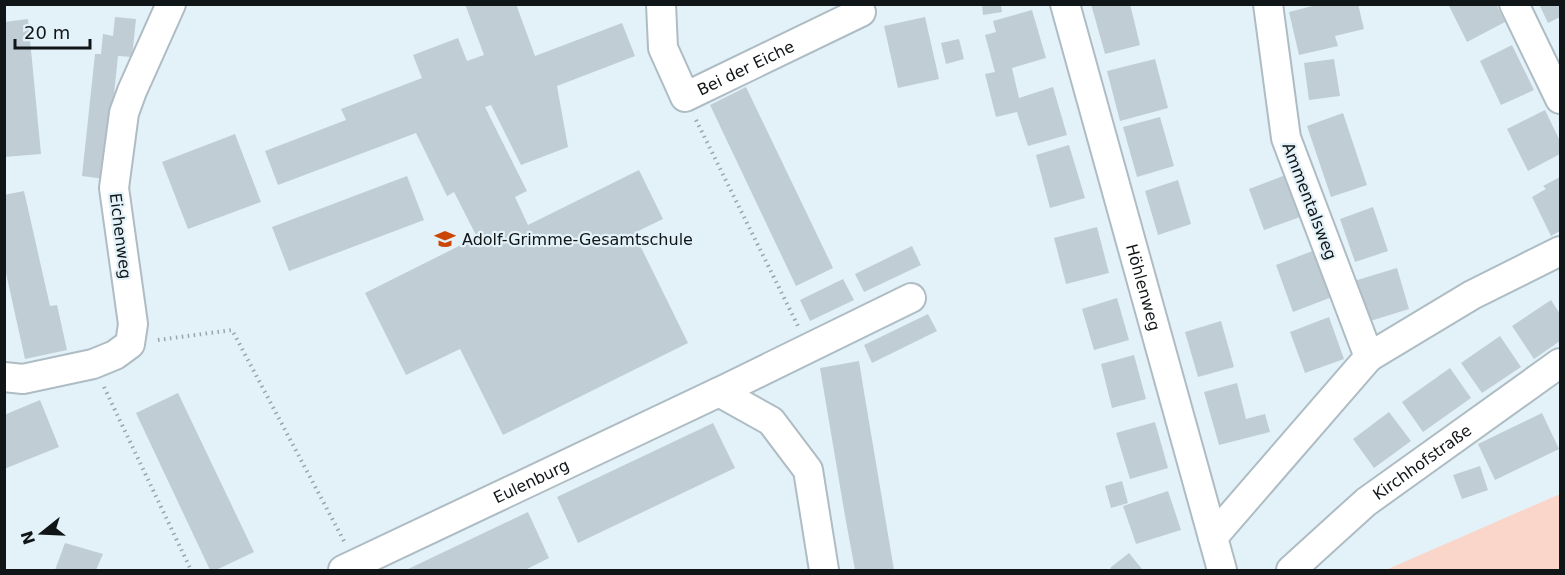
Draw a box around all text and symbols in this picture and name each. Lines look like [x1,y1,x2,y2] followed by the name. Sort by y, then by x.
[15,12,90,50] scale bar
[24,22,70,43] text: 20 m
[694,37,797,100] street label: Bei der Eiche
[1278,140,1341,262] street label: Ammentalsweg
[106,192,135,280] street label: Eichenweg
[433,227,457,251] school or university icon: Adolf-Grimme-Gesamtschule
[462,230,693,249] place label: Adolf-Grimme-Gesamtschule
[1122,242,1164,333] street label: Höhlenweg
[1369,421,1475,504] street label: Kirchhofstraße
[490,455,572,507] street label: Eulenburg
[12,503,72,563] north arrow
[17,528,39,547] text: N

